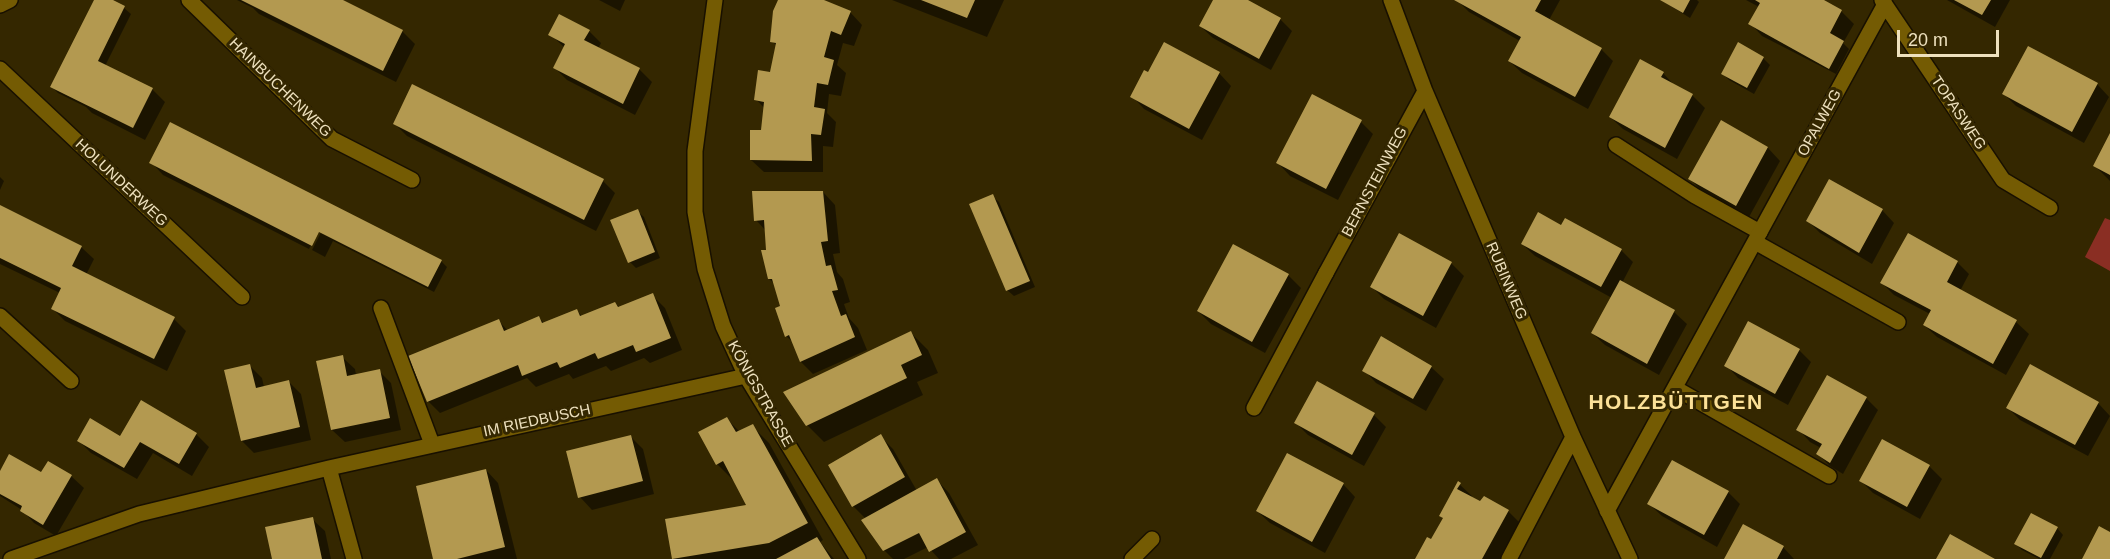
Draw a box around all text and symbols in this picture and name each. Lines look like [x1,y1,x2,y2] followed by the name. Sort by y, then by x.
[1900,18,2002,56] scale bar
[1908,30,1948,50] text: 20 m
[225,35,335,141] street label: HAINBUCHENWEG
[1927,73,1989,153] street label: TOPASWEG
[1794,86,1846,160] street label: OPALWEG
[1338,124,1412,240] street label: BERNSTEINWEG
[71,136,171,230] street label: HOLUNDERWEG
[1482,240,1530,322] street label: RUBINWEG
[723,338,797,450] street label: KÖNIGSTRASSE
[1588,390,1764,416] district label: HOLZBÜTTGEN
[482,401,592,441] street label: IM RIEDBUSCH

